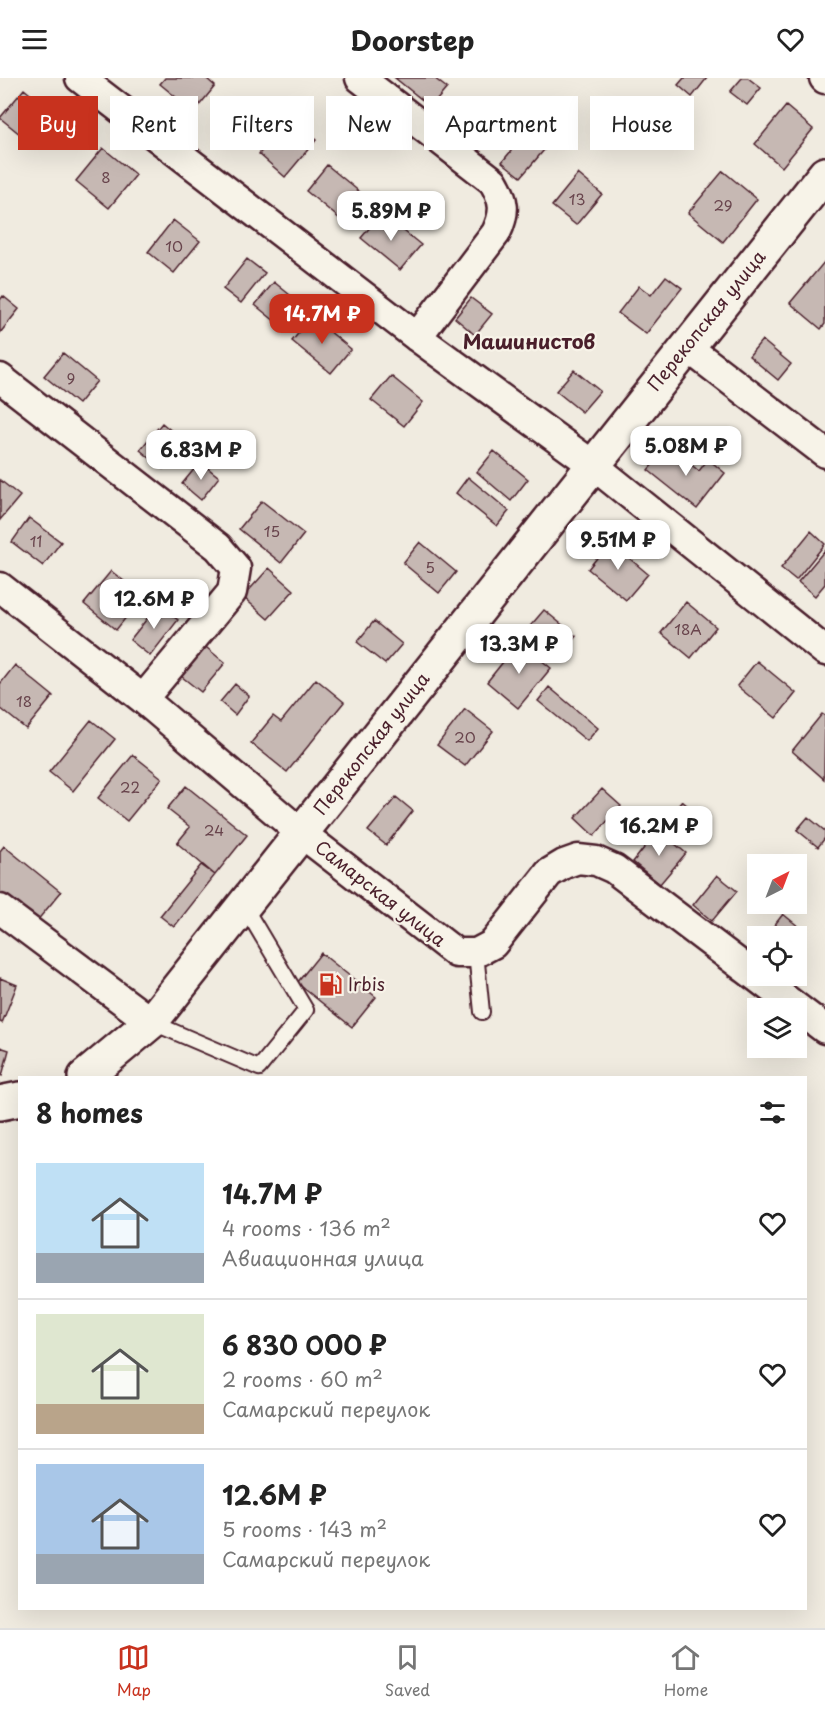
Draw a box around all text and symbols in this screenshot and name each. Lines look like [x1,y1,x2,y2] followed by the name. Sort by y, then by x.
[350,19,475,60] text: Doorstep
[18,23,51,56] icon: menu
[774,23,807,56] icon: heart
[18,96,98,150] chip: Buy
[110,96,198,150] chip: Rent
[210,96,314,150] chip: Filters
[326,96,412,150] chip: New
[424,96,578,150] chip: Apartment
[590,96,694,150] chip: House
[101,165,111,188] house number: 8
[569,187,585,210] house number: 13
[336,191,446,242] pin: 5.89M ₽
[713,193,733,216] house number: 29
[351,195,431,225] text: 5.89M ₽
[165,234,183,257] house number: 10
[640,243,772,396] street label: Перекопская улица
[267,294,377,345] pin: 14.7M ₽
[283,298,361,328] text: 14.7M ₽
[463,326,595,356] district label: Машинистов
[67,366,75,389] house number: 9
[631,426,741,477] pin: 5.08M ₽
[146,430,256,481] pin: 6.83M ₽
[644,430,728,460] text: 5.08M ₽
[160,434,242,464] text: 6.83M ₽
[264,519,280,542] house number: 15
[563,520,673,571] pin: 9.51M ₽
[580,524,656,554] text: 9.51M ₽
[30,529,42,552] house number: 11
[425,555,435,578] house number: 5
[99,579,209,630] pin: 12.6M ₽
[114,583,194,613] text: 12.6M ₽
[674,617,702,640] house number: 18А
[464,624,574,675] pin: 13.3M ₽
[480,628,558,658] text: 13.3M ₽
[306,665,436,820] street label: Перекопская улица
[16,689,32,712] house number: 18
[454,725,476,748] house number: 20
[120,775,140,798] house number: 22
[604,806,714,857] pin: 16.2M ₽
[619,810,699,840] text: 16.2M ₽
[204,818,224,841] house number: 24
[310,833,453,953] street label: Самарская улица
[747,854,807,914] north arrow
[747,854,807,1058] map controls
[747,926,807,986] button: locate
[348,970,385,997] place label: Irbis
[317,972,343,998] fuel station icon: Irbis
[747,998,807,1058] button: layers
[36,1093,143,1132] text: 8 homes
[756,1096,789,1129] icon: filters
[222,1174,322,1213] text: 14.7M ₽
[84,1187,156,1259] icon: home
[756,1207,789,1240] icon: heart
[222,1213,391,1243] text: 4 rooms · 136 m²
[222,1243,423,1273] text: Авиационная улица
[222,1325,387,1364] text: 6 830 000 ₽
[84,1338,156,1410] icon: home
[756,1358,789,1391] icon: heart
[222,1364,383,1394] text: 2 rooms · 60 m²
[222,1394,430,1424] text: Самарский переулок
[222,1475,327,1514] text: 12.6M ₽
[84,1488,156,1560] icon: home
[756,1508,789,1541] icon: heart
[222,1514,387,1544] text: 5 rooms · 143 m²
[222,1544,430,1574] text: Самарский переулок
[117,1641,151,1701] tab: Map
[385,1641,430,1701] tab: Saved
[664,1641,708,1701] tab: Home

